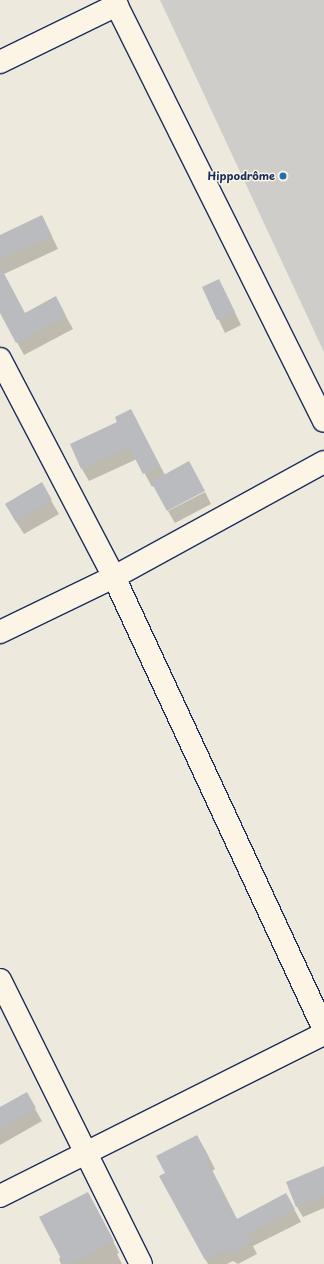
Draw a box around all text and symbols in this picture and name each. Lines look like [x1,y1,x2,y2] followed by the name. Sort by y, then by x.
[207,169,275,183] place label: Hippodrôme
[278,171,288,181] marker: Hippodrôme

